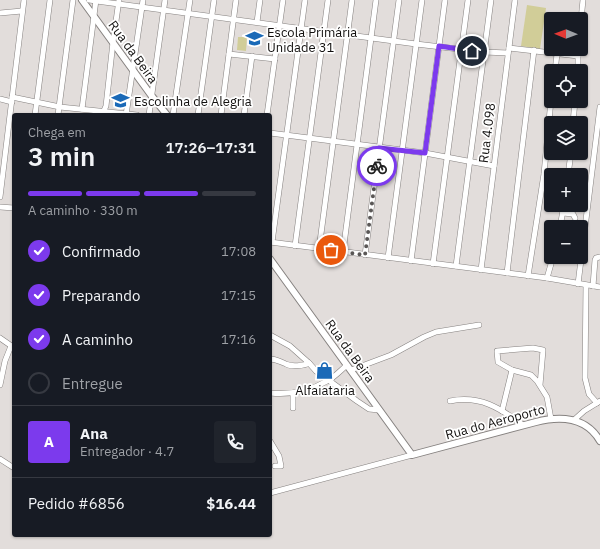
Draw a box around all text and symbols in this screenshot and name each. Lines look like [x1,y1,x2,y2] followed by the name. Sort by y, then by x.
[544,12,588,56] north arrow
[544,12,588,264] map controls
[104,17,162,87] street label: Rua da Beira
[267,24,357,56] place label: Escola Primária Unidade 31
[244,29,264,49] school or university icon: Escola Primária Unidade 31
[455,34,489,68] pin
[461,40,483,62] icon: home
[544,64,588,108] button: locate
[111,91,131,111] school or university icon: Escolinha de Alegria
[134,93,252,110] place label: Escolinha de Alegria
[475,102,499,164] street label: Rua 4.098
[544,116,588,160] button: layers
[28,124,86,141] text: Chega em
[166,138,256,157] text: 17:26–17:31
[28,139,95,173] text: 3 min
[357,146,397,186] courier
[366,155,388,177] icon: bike
[544,168,588,212] button: +
[28,202,138,219] text: A caminho · 330 m
[544,220,588,264] button: −
[314,233,348,267] pin
[320,239,342,261] icon: bag
[28,240,50,262] icon: check
[62,242,140,261] text: Confirmado
[221,243,256,260] text: 17:08
[28,284,50,306] icon: check
[62,286,140,305] text: Preparando
[221,287,256,304] text: 17:15
[321,316,379,386] street label: Rua da Beira
[28,328,50,350] icon: check
[62,330,133,349] text: A caminho
[221,331,256,348] text: 17:16
[315,361,335,381] shop icon: Alfaiataria
[62,374,123,393] text: Entregue
[295,382,355,399] place label: Alfaiataria
[443,401,547,443] street label: Rua do Aeroporto
[214,421,256,463] button: phone
[80,424,108,443] text: Ana
[44,432,54,451] text: A
[80,443,174,460] text: Entregador · 4.7
[28,494,125,513] text: Pedido #6856
[206,494,256,513] text: $16.44

